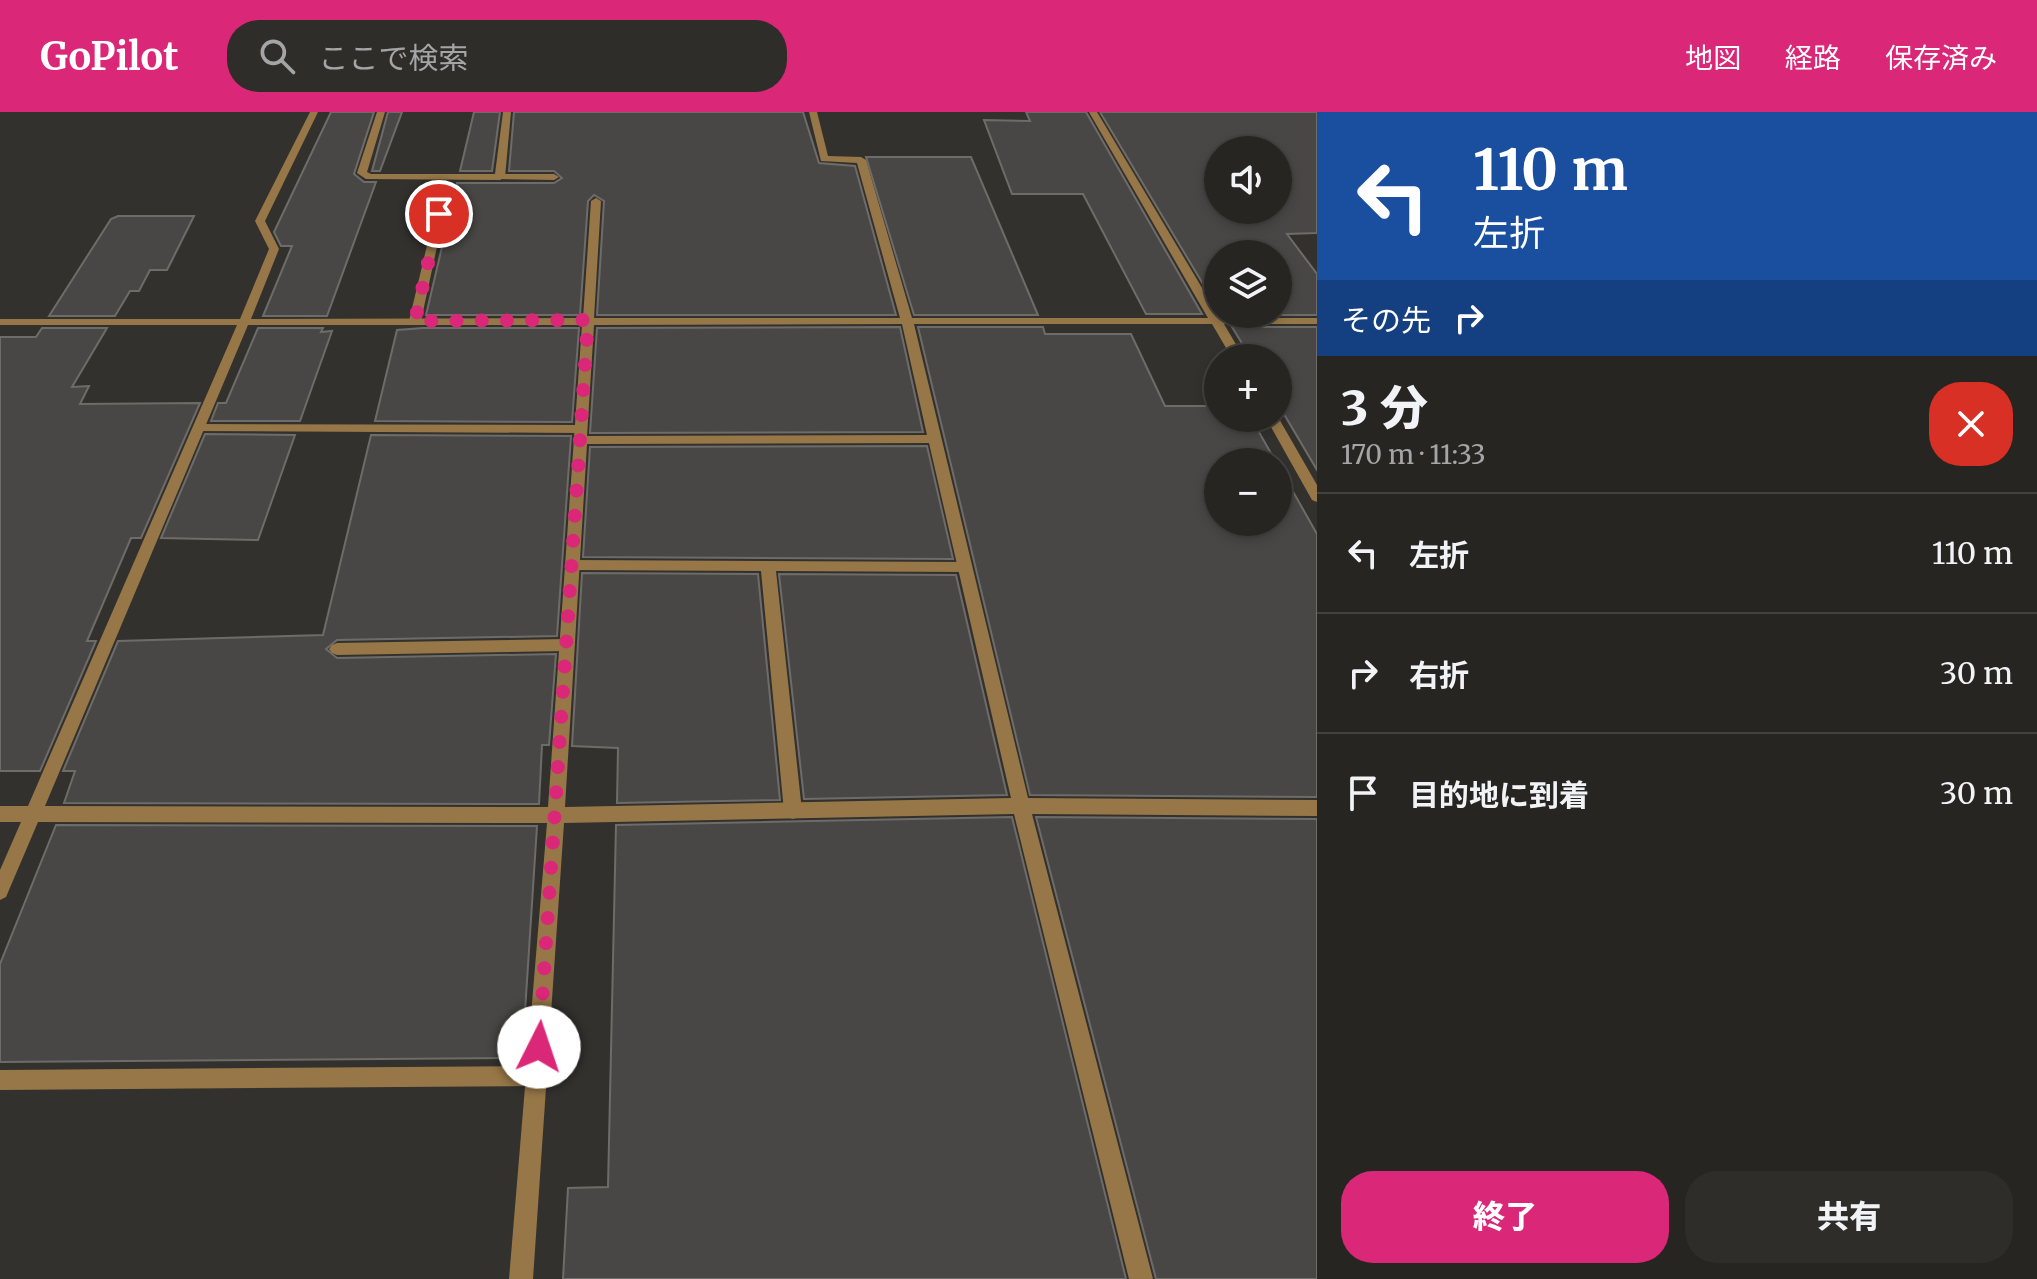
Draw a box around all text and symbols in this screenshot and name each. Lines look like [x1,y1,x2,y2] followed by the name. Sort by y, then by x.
[227,20,787,92] search box
[40,33,179,80] text: GoPilot
[255,34,299,78] icon: search
[319,39,469,77] text: ここで検索
[1685,40,1741,76] text: 地図
[1785,40,1841,76] text: 経路
[1885,40,1997,76] text: 保存済み
[1473,135,1628,205] text: 110 m
[1204,136,1292,536] map controls
[1204,136,1292,224] button: sound
[1341,144,1445,248] icon: left
[405,180,473,248] pin
[417,192,461,236] icon: arrive
[1473,211,1545,256] text: 左折
[1204,240,1292,328] button: layers
[1447,296,1491,340] icon: right
[1341,301,1431,339] text: その先
[1204,344,1292,432] button: +
[1341,378,1428,438] text: 3 分
[1929,382,2013,466] button: close
[1341,438,1486,471] text: 170 m · 11:33
[1204,448,1292,536] button: −
[1341,531,1385,575] icon: left
[1932,534,2013,572] text: 110 m
[1409,536,1469,574] text: 左折
[1341,651,1385,695] icon: right
[1940,654,2013,692] text: 30 m
[1409,656,1469,694] text: 右折
[1341,771,1385,815] icon: arrive
[1940,774,2013,812] text: 30 m
[1409,776,1589,814] text: 目的地に到着
[497,1005,581,1089] position arrow
[1341,1171,1669,1263] button: 終了
[1685,1171,2013,1263] button: 共有

